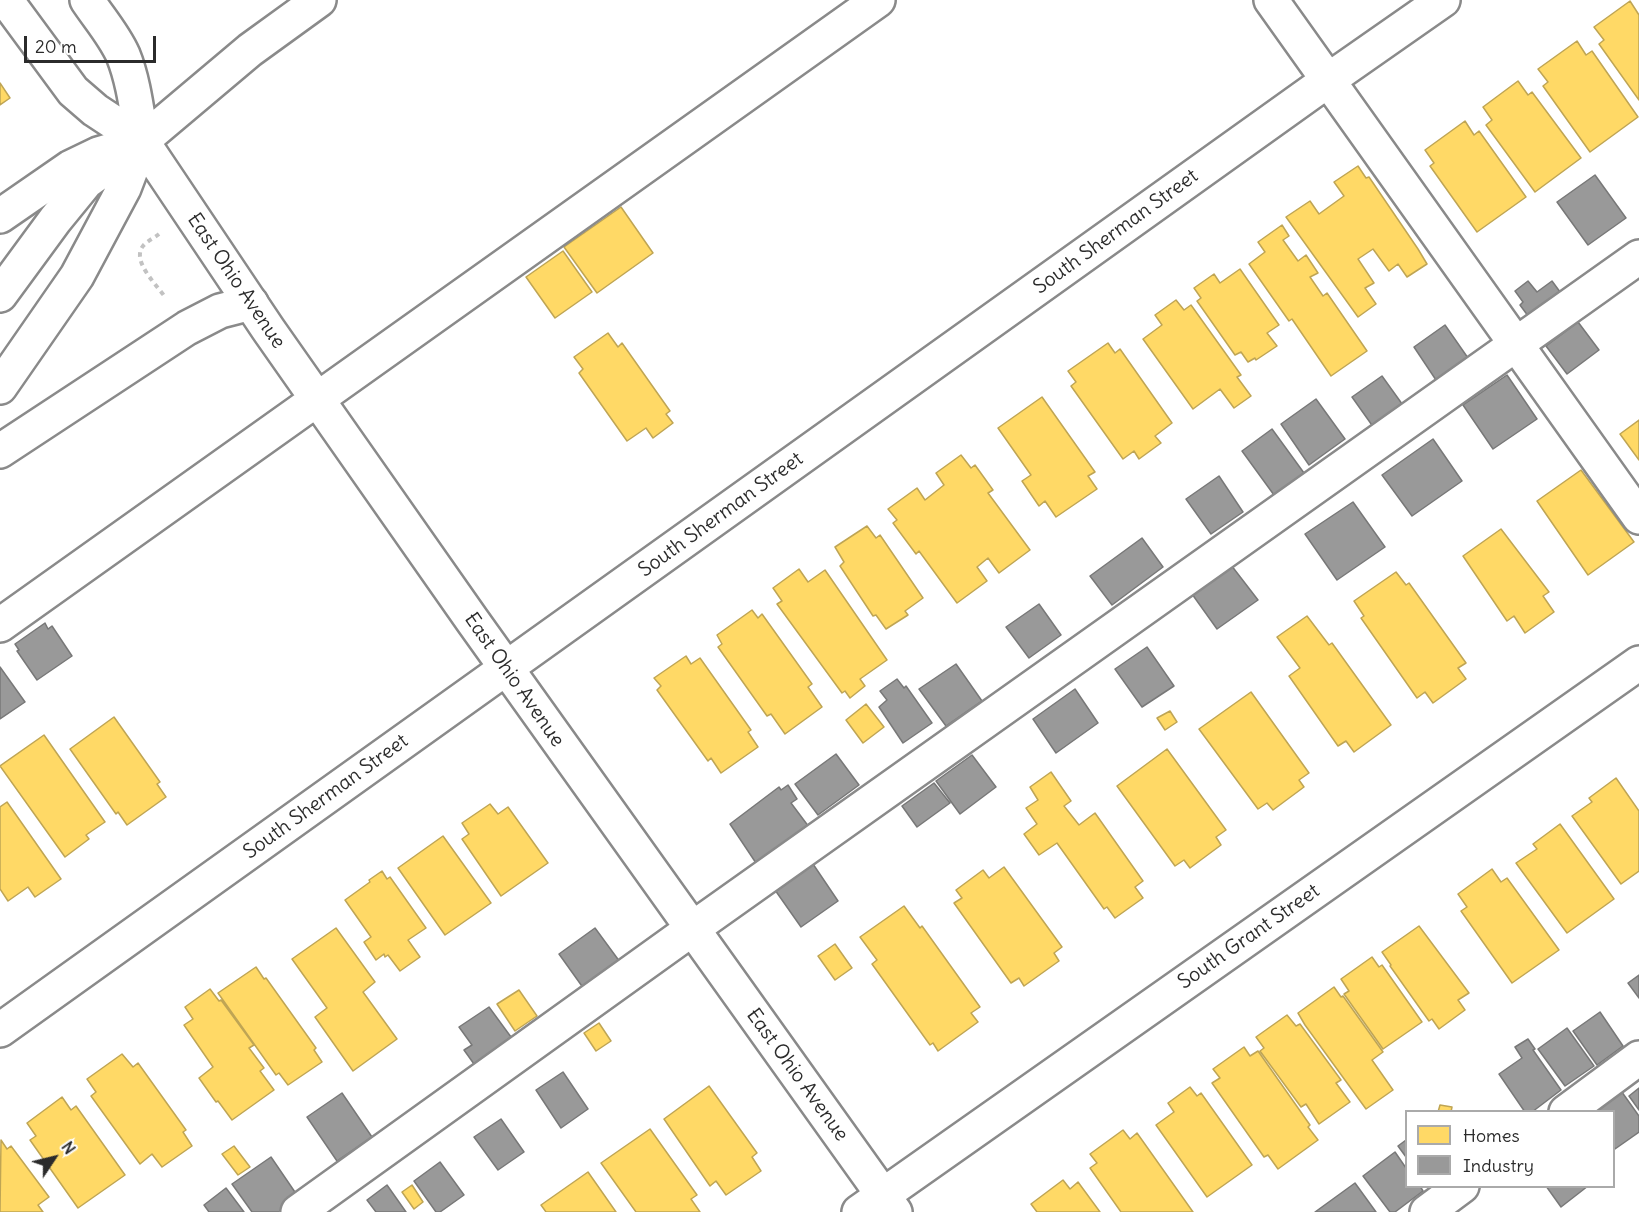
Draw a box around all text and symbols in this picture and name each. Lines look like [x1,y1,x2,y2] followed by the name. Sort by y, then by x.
[27,24,159,62] scale bar
[35,35,77,58] text: 20 m
[1029,164,1203,300] street label: South Sherman Street
[182,209,290,353] street label: East Ohio Avenue
[634,447,808,583] street label: South Sherman Street
[459,608,569,752] street label: East Ohio Avenue
[239,729,413,865] street label: South Sherman Street
[1174,879,1324,995] street label: South Grant Street
[741,1004,853,1146] street label: East Ohio Avenue
[1405,1110,1615,1188] legend
[1463,1124,1520,1147] text: Homes
[24,1128,84,1188] north arrow
[57,1137,80,1158] text: N
[1463,1154,1534,1177] text: Industry

